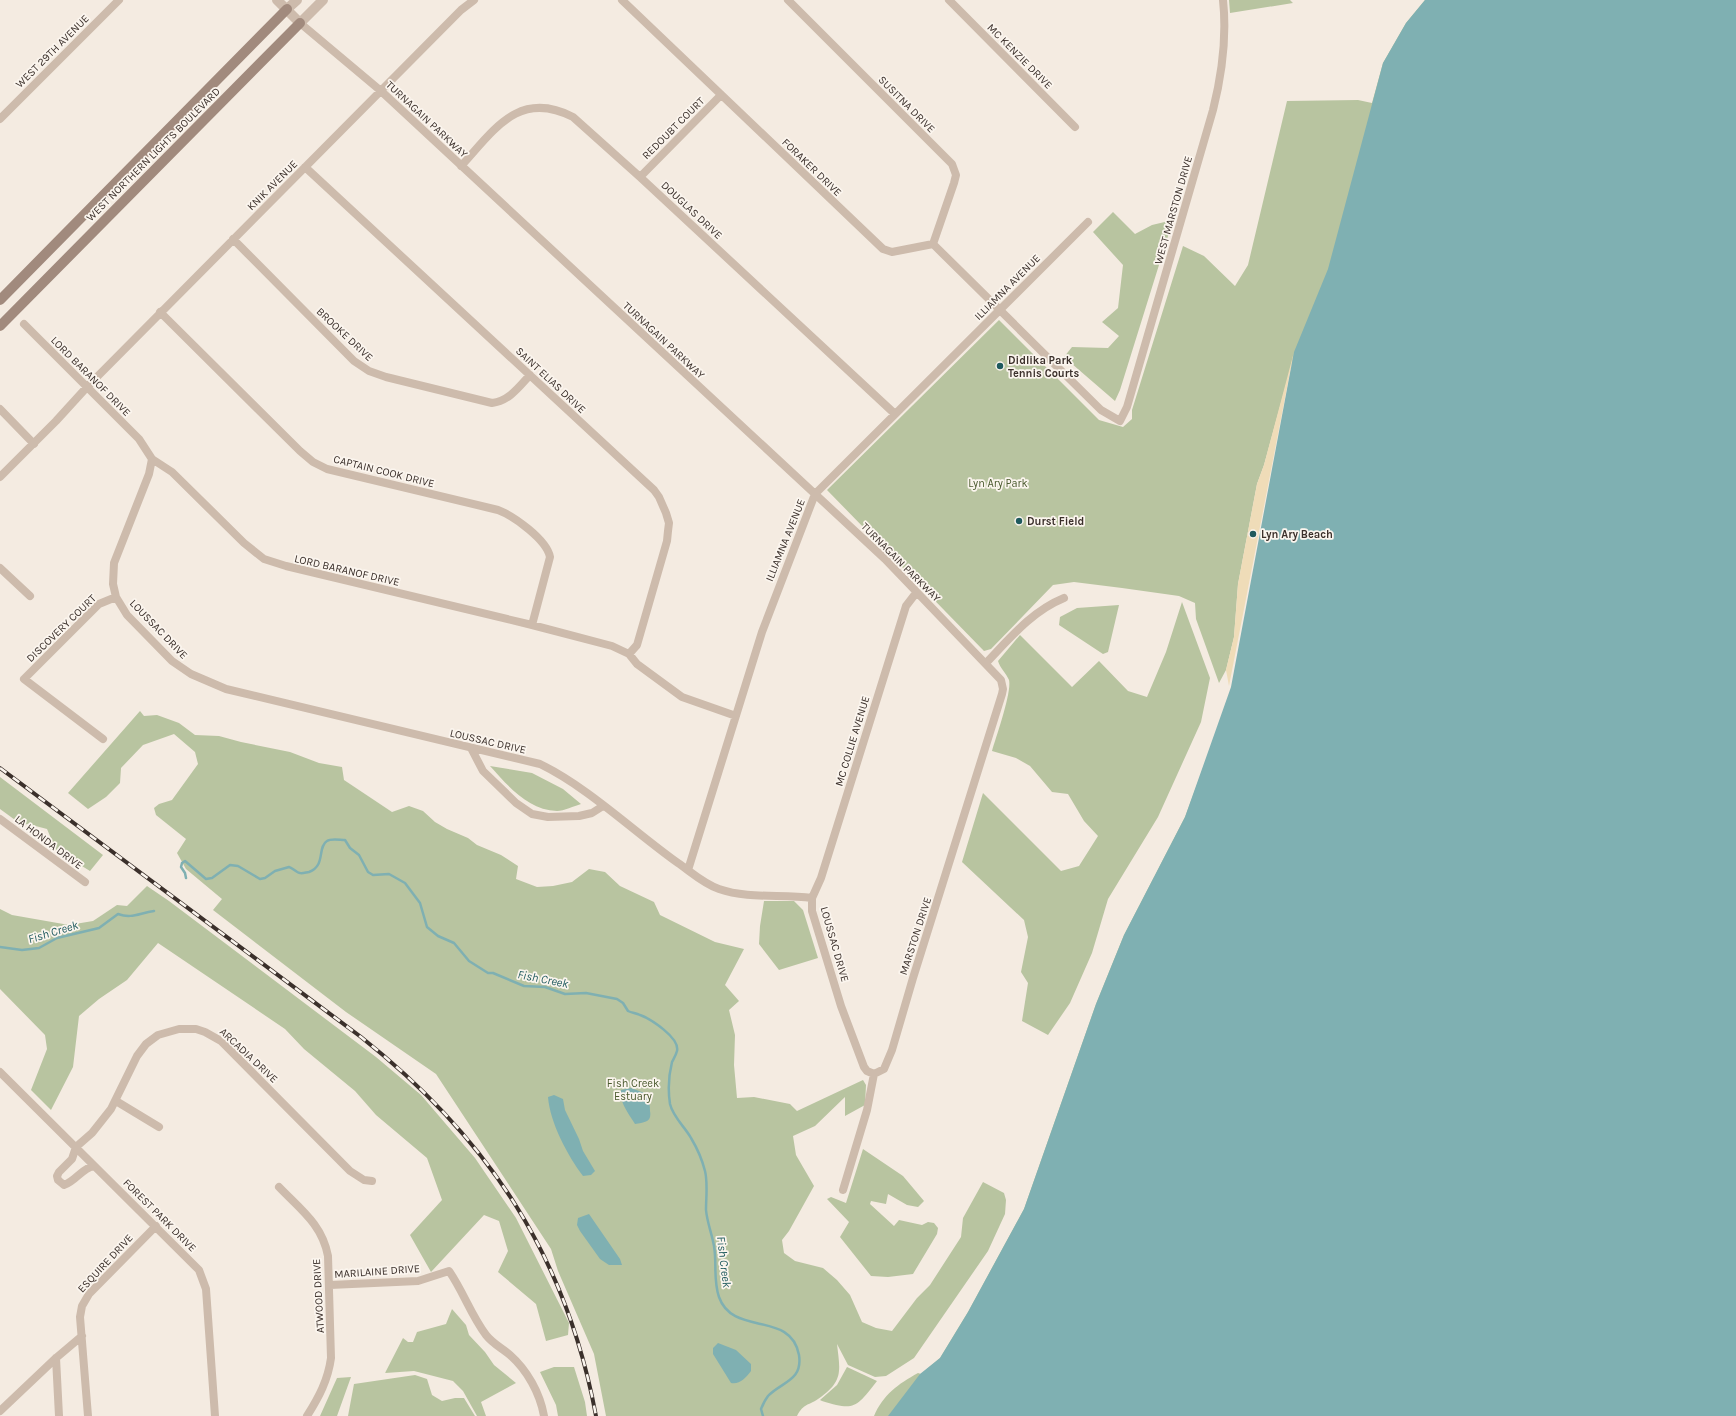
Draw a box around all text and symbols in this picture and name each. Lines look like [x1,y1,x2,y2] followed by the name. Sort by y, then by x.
[13,12,92,91] street label: WEST 29TH AVENUE
[984,21,1055,92] street label: MC KENZIE DRIVE
[876,73,938,135] street label: SUSITNA DRIVE
[383,78,470,161] street label: TURNAGAIN PARKWAY
[84,85,223,224] street label: WEST NORTHERN LIGHTS BOULEVARD
[640,94,708,162] street label: REDOUBT COURT
[779,136,844,199] street label: FORAKER DRIVE
[1152,155,1195,266] street label: WEST MARSTON DRIVE
[244,157,300,213] street label: KNIK AVENUE
[658,179,725,242] street label: DOUGLAS DRIVE
[972,252,1043,323] street label: ILLIAMNA AVENUE
[620,299,707,382] street label: TURNAGAIN PARKWAY
[314,305,376,364] street label: BROOKE DRIVE
[48,334,133,419] street label: LORD BARANOF DRIVE
[513,345,588,416] street label: SAINT ELIAS DRIVE
[1008,354,1079,380] place label: Didlika Park Tennis Courts
[995,361,1005,371] marker: Didlika Park Tennis Courts
[332,453,436,490] street label: CAPTAIN COOK DRIVE
[968,477,1028,490] park label: Lyn Ary Park
[763,497,808,583] street label: ILLIAMNA AVENUE
[1027,515,1084,528] place label: Durst Field
[1014,516,1024,526] marker: Durst Field
[858,520,943,605] street label: TURNAGAIN PARKWAY
[1261,528,1333,541] place label: Lyn Ary Beach
[1248,529,1258,539] marker: Lyn Ary Beach
[293,552,401,589] street label: LORD BARANOF DRIVE
[24,591,99,665] street label: DISCOVERY COURT
[127,597,190,662] street label: LOUSSAC DRIVE
[833,694,872,788] street label: MC COLLIE AVENUE
[448,726,527,757] street label: LOUSSAC DRIVE
[12,813,85,872] street label: LA HONDA DRIVE
[897,896,934,977] street label: MARSTON DRIVE
[818,905,851,983] street label: LOUSSAC DRIVE
[26,917,81,946] water label: Fish Creek
[516,967,571,991] water label: Fish Creek
[217,1025,280,1086] street label: ARCADIA DRIVE
[607,1077,659,1103] park label: Fish Creek Estuary
[120,1176,199,1255] street label: FOREST PARK DRIVE
[75,1231,136,1295] street label: ESQUIRE DRIVE
[714,1236,734,1289] water label: Fish Creek
[310,1258,327,1334] street label: ATWOOD DRIVE
[334,1262,420,1281] street label: MARILAINE DRIVE

